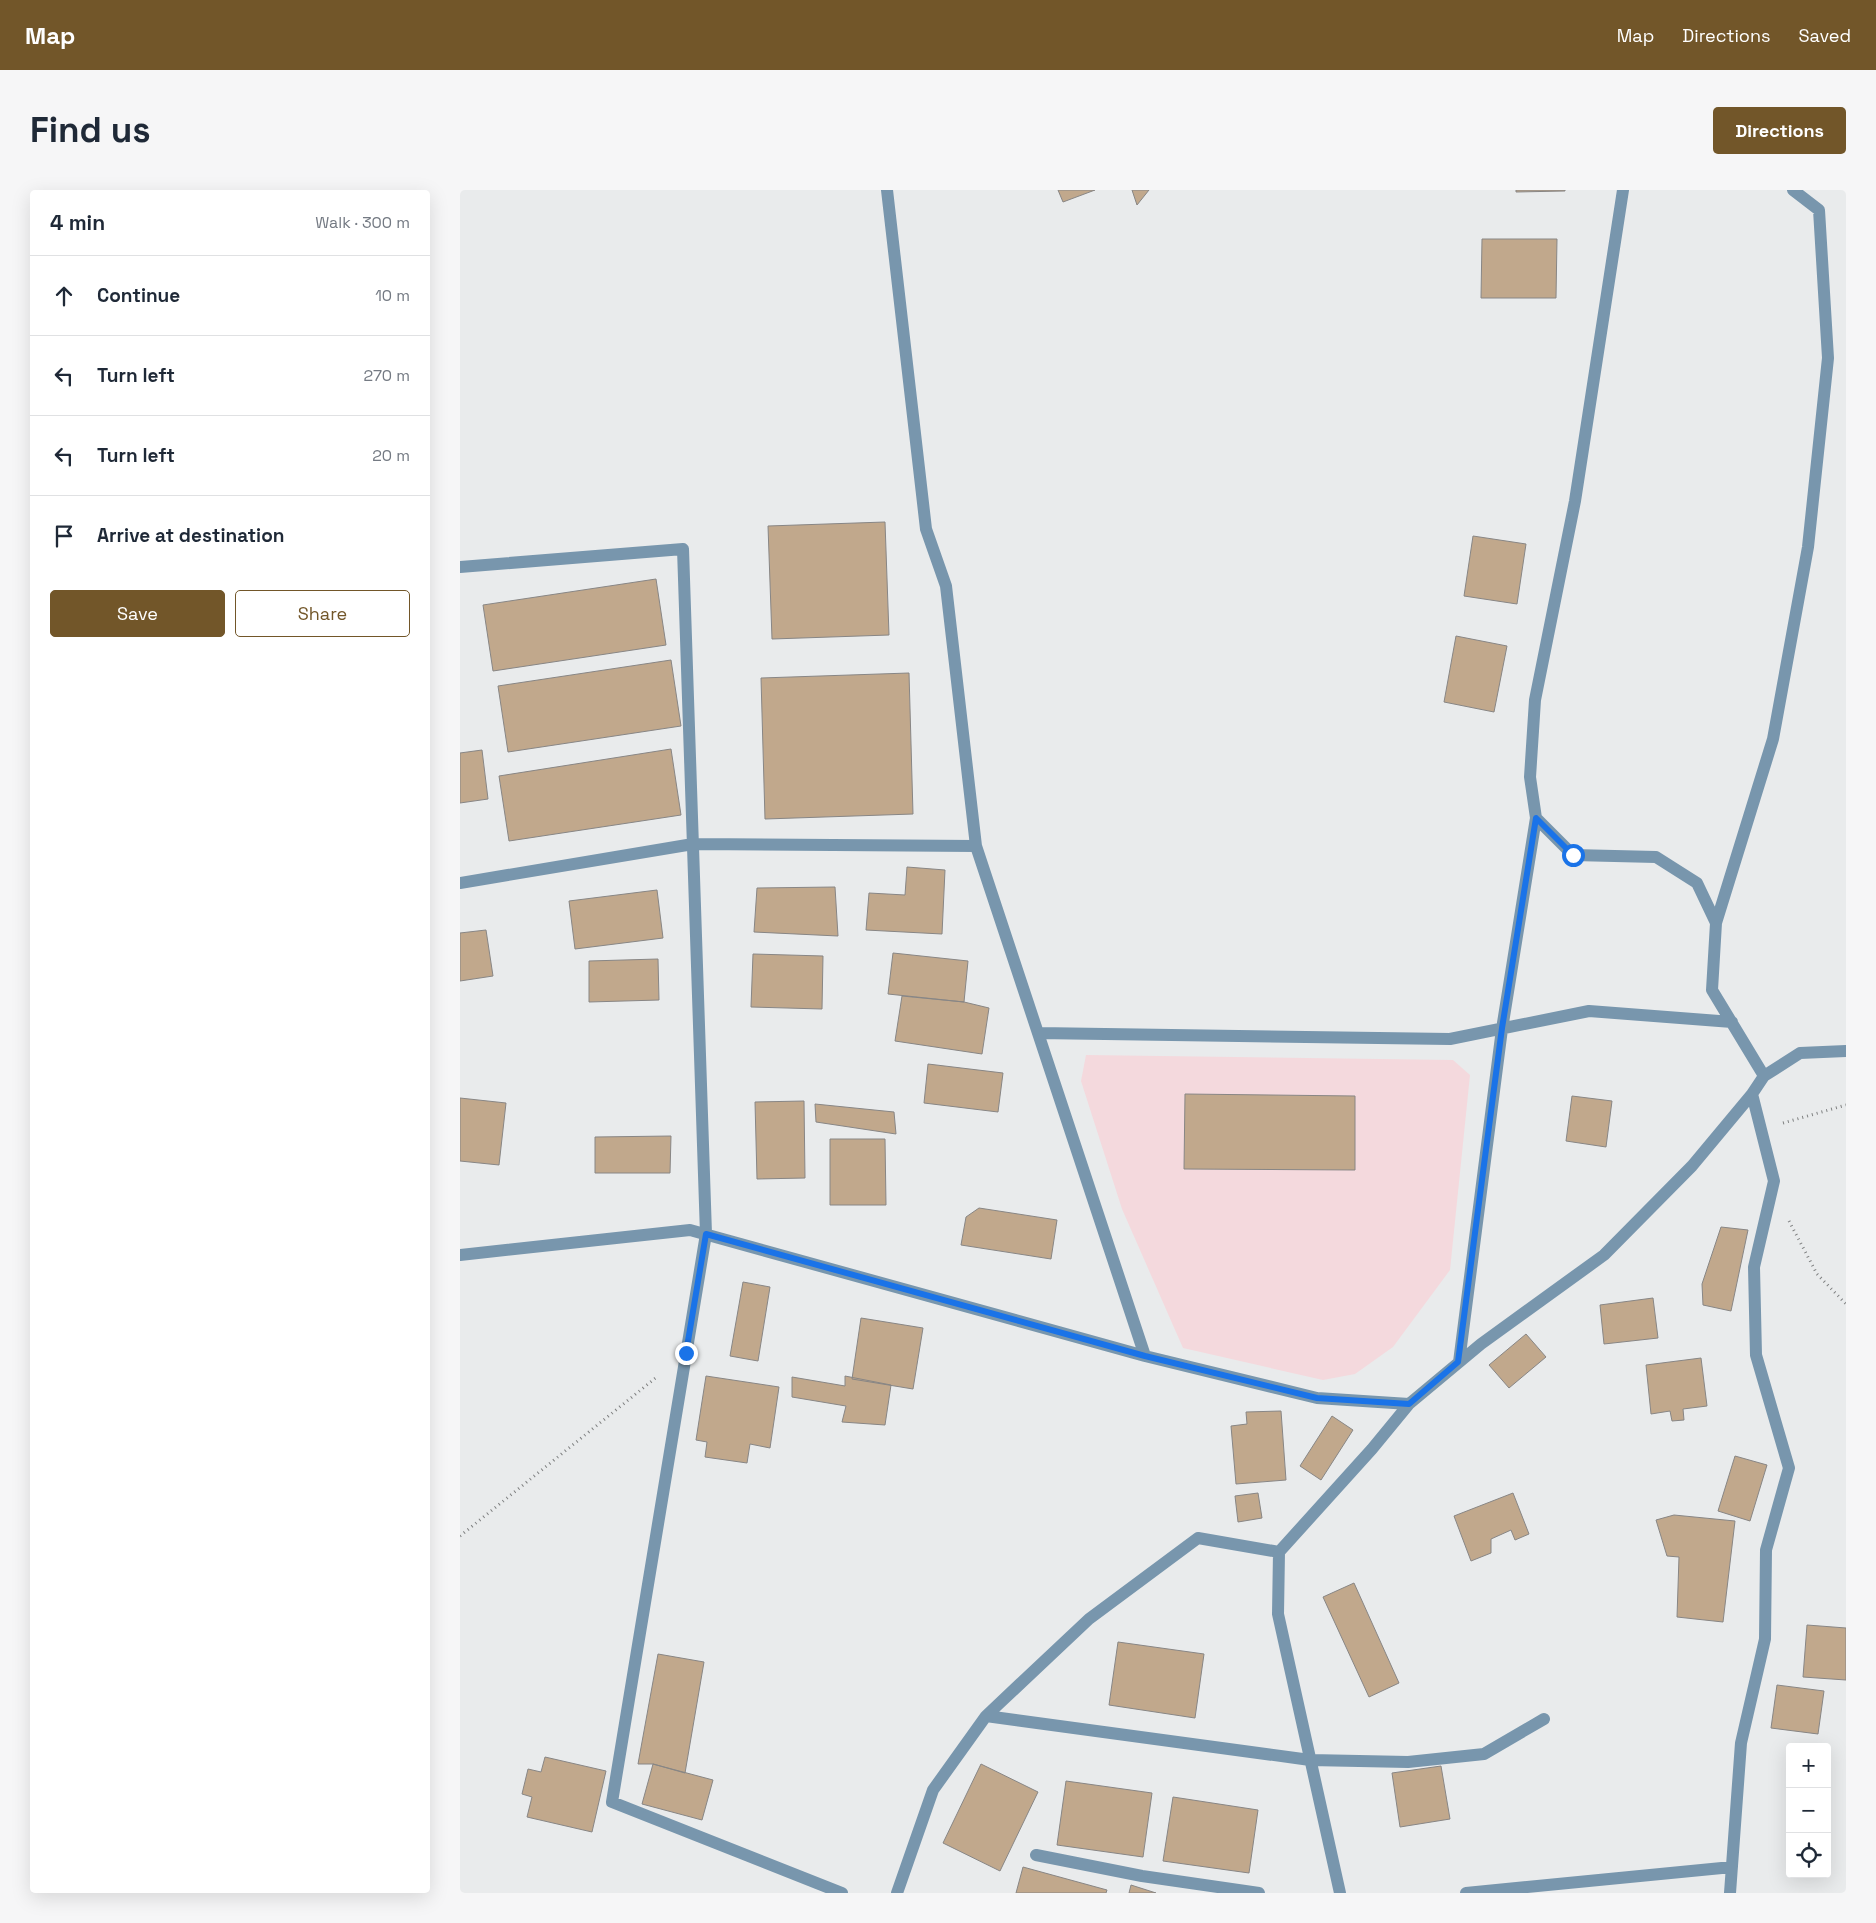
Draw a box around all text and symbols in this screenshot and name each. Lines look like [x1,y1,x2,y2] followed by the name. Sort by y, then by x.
[25,20,75,51] text: Map
[1617,24,1654,47] text: Map
[1682,24,1771,47] text: Directions
[1799,24,1851,47] text: Saved
[1713,107,1846,154] button: Directions
[30,108,151,152] text: Find us
[50,209,105,236] text: 4 min
[315,212,410,233] text: Walk · 300 m
[50,282,78,310] icon: ahead
[97,283,180,308] text: Continue
[375,285,410,306] text: 10 m
[50,362,78,390] icon: left
[97,363,175,388] text: Turn left
[363,365,410,386] text: 270 m
[50,442,78,470] icon: left
[97,443,175,468] text: Turn left
[372,445,410,466] text: 20 m
[50,522,78,550] icon: arrive
[97,523,285,548] text: Arrive at destination
[50,590,225,637] button: Save
[235,590,410,637] button: Share
[1562,844,1585,867] route start
[675,1342,698,1365] route end
[1786,1743,1831,1878] map controls
[1786,1743,1831,1788] button: +
[1786,1788,1831,1833] button: −
[1786,1833,1831,1878] button: locate

